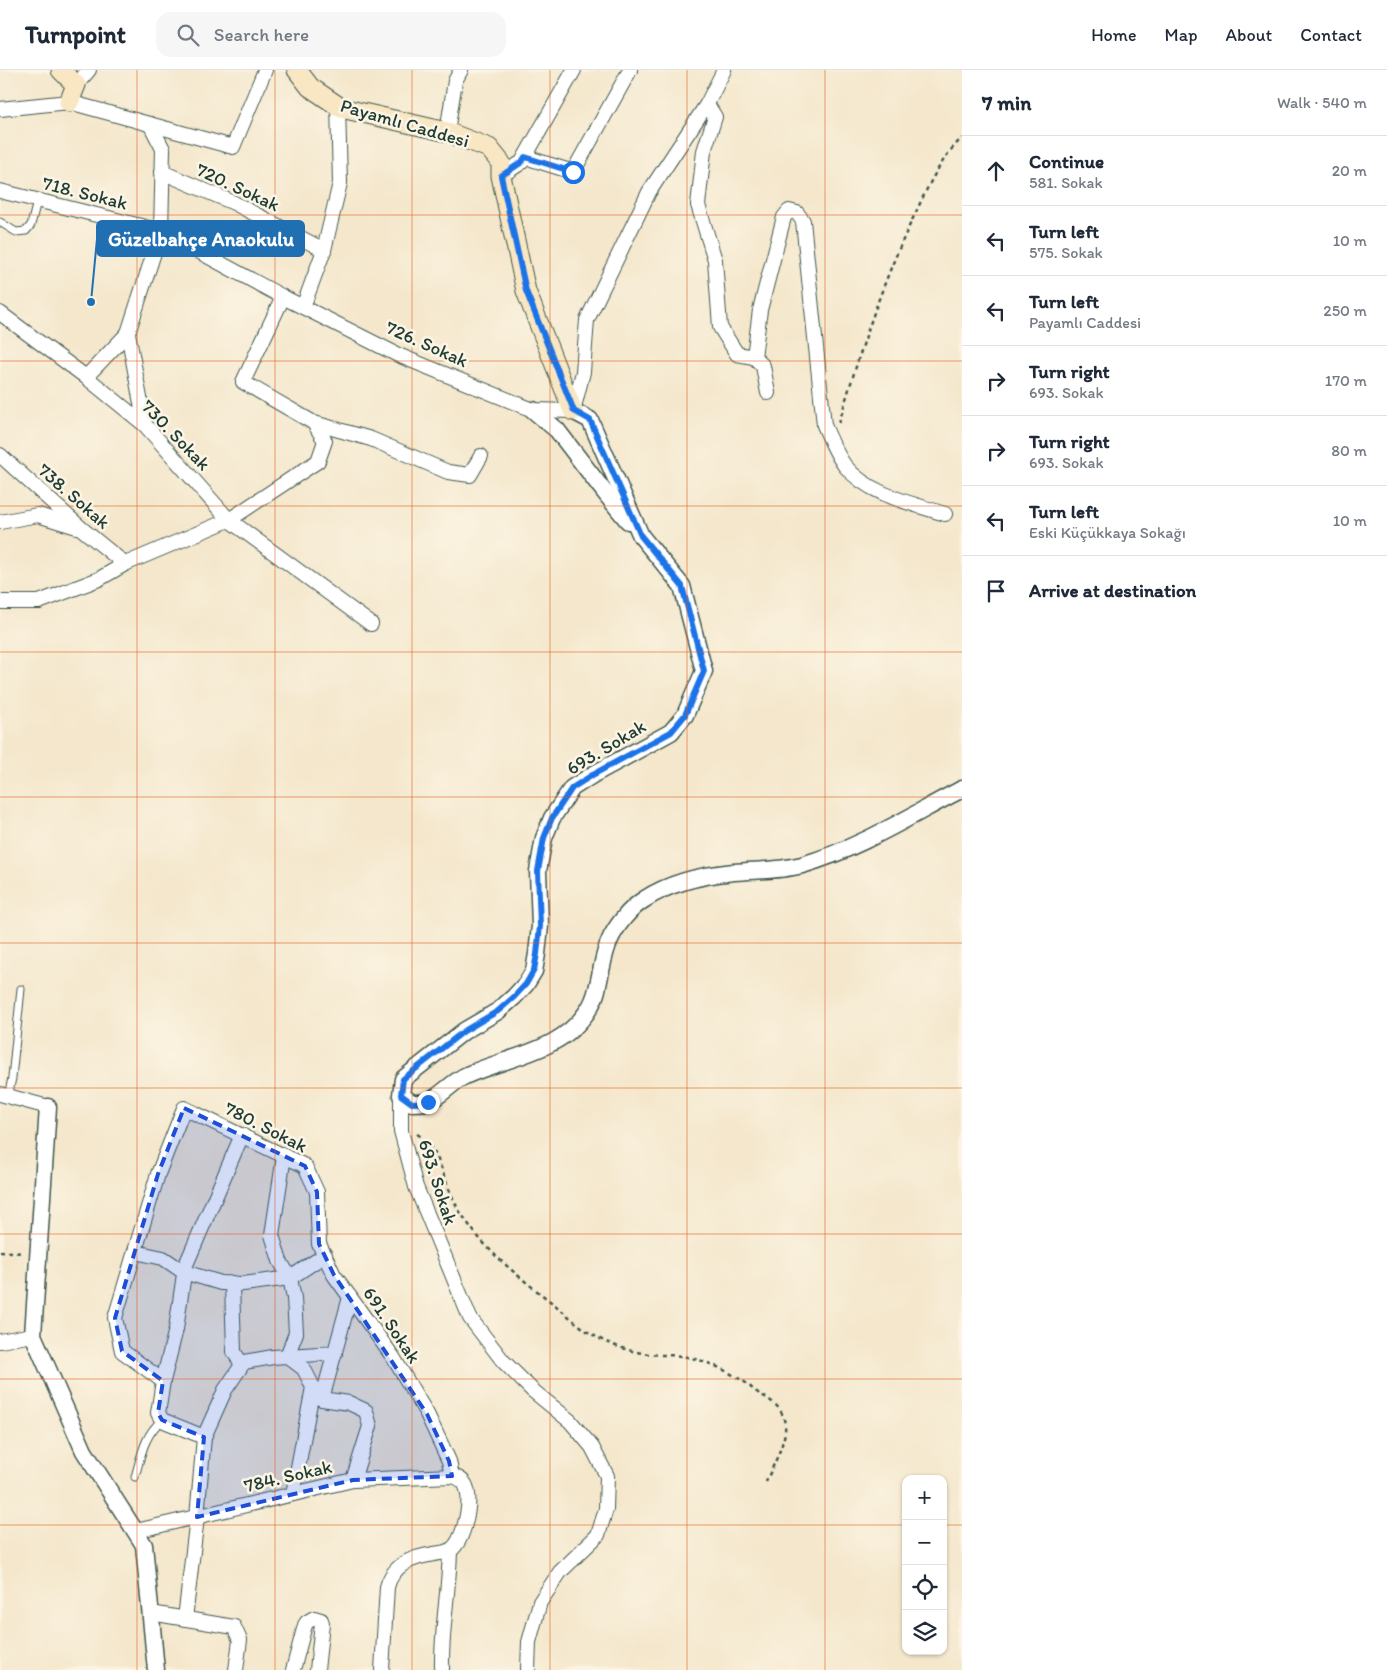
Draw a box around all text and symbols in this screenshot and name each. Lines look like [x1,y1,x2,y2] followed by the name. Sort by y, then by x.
[156,12,506,57] search box
[25,20,126,49] text: Turnpoint
[174,21,202,49] icon: search
[214,23,309,46] text: Search here
[1091,24,1137,46] text: Home
[1165,24,1198,46] text: Map
[1226,24,1272,46] text: About
[1300,24,1362,46] text: Contact
[982,90,1031,115] text: 7 min
[1277,93,1367,112] text: Walk · 540 m
[338,94,472,152] street label: Payamlı Caddesi
[1029,150,1104,173] text: Continue
[982,157,1010,185] icon: ahead
[193,158,284,216] street label: 720. Sokak
[562,161,585,184] route start
[1332,161,1367,180] text: 20 m
[40,171,130,215] street label: 718. Sokak
[1029,173,1103,192] text: 581. Sokak
[1029,220,1099,243] text: Turn left
[97,221,304,256] callout: Güzelbahçe Anaokulu
[108,227,294,252] text: Güzelbahçe Anaokulu
[982,227,1010,255] icon: left
[1333,231,1367,250] text: 10 m
[1029,243,1103,262] text: 575. Sokak
[1029,290,1099,313] text: Turn left
[982,297,1010,325] icon: left
[1323,301,1367,320] text: 250 m
[1029,313,1141,332] text: Payamlı Caddesi
[382,316,472,372] street label: 726. Sokak
[1029,360,1110,383] text: Turn right
[982,367,1010,395] icon: right
[1325,371,1367,390] text: 170 m
[1029,383,1104,402] text: 693. Sokak
[137,395,216,475] street label: 730. Sokak
[1029,430,1110,453] text: Turn right
[982,437,1010,465] icon: right
[1331,441,1367,460] text: 80 m
[1029,453,1104,472] text: 693. Sokak
[33,458,115,534] street label: 738. Sokak
[1029,500,1099,523] text: Turn left
[982,507,1010,535] icon: left
[1333,511,1367,530] text: 10 m
[1029,523,1186,542] text: Eski Küçükkaya Sokağı
[982,577,1010,605] icon: arrive
[1029,579,1196,602] text: Arrive at destination
[562,714,650,780] street label: 693. Sokak
[417,1091,440,1114] route end
[221,1096,311,1158] street label: 780. Sokak
[413,1136,463,1228] street label: 693. Sokak
[358,1282,426,1368] street label: 691. Sokak
[242,1455,334,1497] street label: 784. Sokak
[902,1475,947,1655] map controls
[902,1475,947,1520] button: +
[902,1520,947,1565] button: −
[902,1565,947,1610] button: locate
[902,1610,947,1655] button: layers

